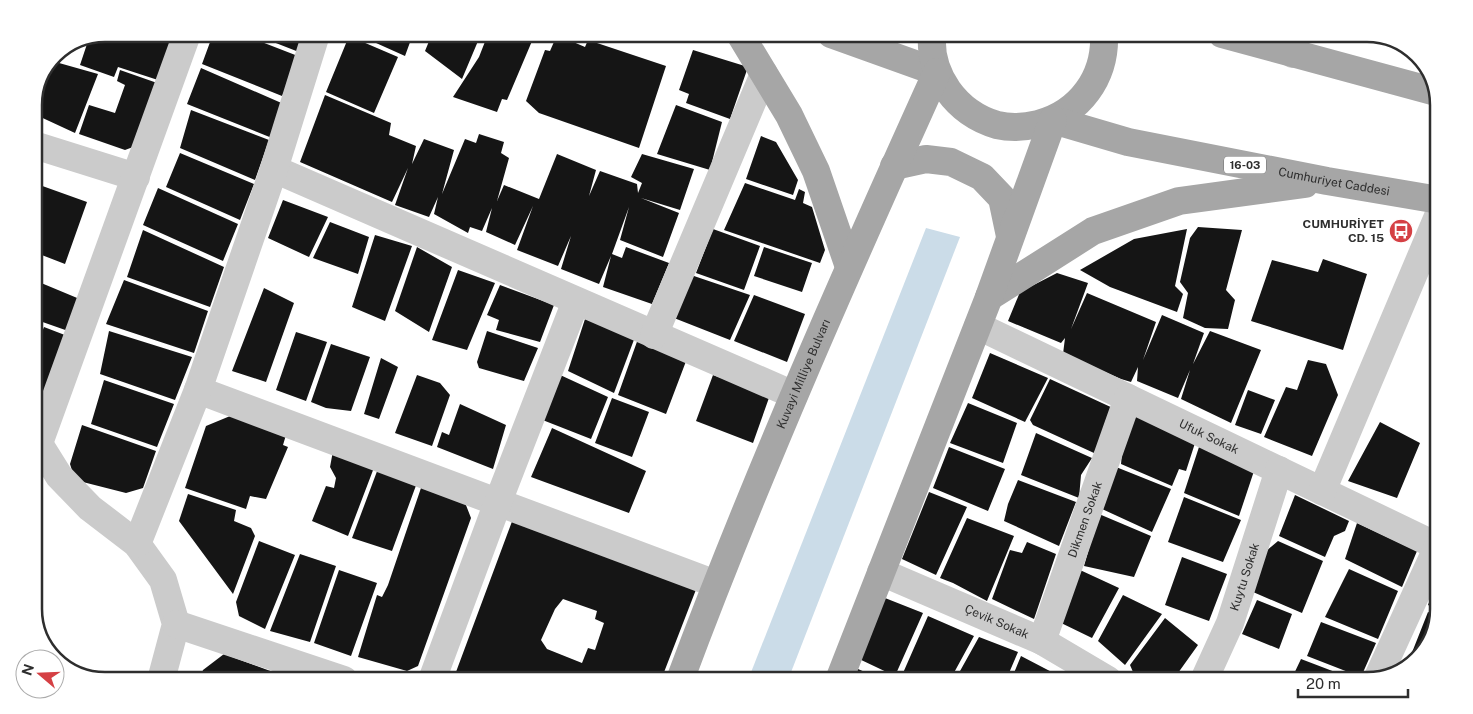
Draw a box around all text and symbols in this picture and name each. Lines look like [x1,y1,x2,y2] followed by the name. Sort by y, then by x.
[1224,156,1266,174] road number: 16-03
[1277,165,1391,199] street label: Cumhuriyet Caddesi
[1303,217,1385,245] place label: CUMHURİYET CD. 15
[1388,218,1414,244] bus stop icon: CUMHURİYET CD. 15
[774,317,833,431] street label: Kuvayi Milliye Bulvarı
[1177,416,1241,457] street label: Ufuk Sokak
[1065,479,1105,559] street label: Dikmen Sokak
[1227,541,1262,613] street label: Kuytu Sokak
[963,602,1031,642] street label: Çevik Sokak
[15,649,65,699] north arrow
[18,662,37,678] text: N
[1298,666,1408,698] scale bar
[1306,675,1341,692] text: 20 m

